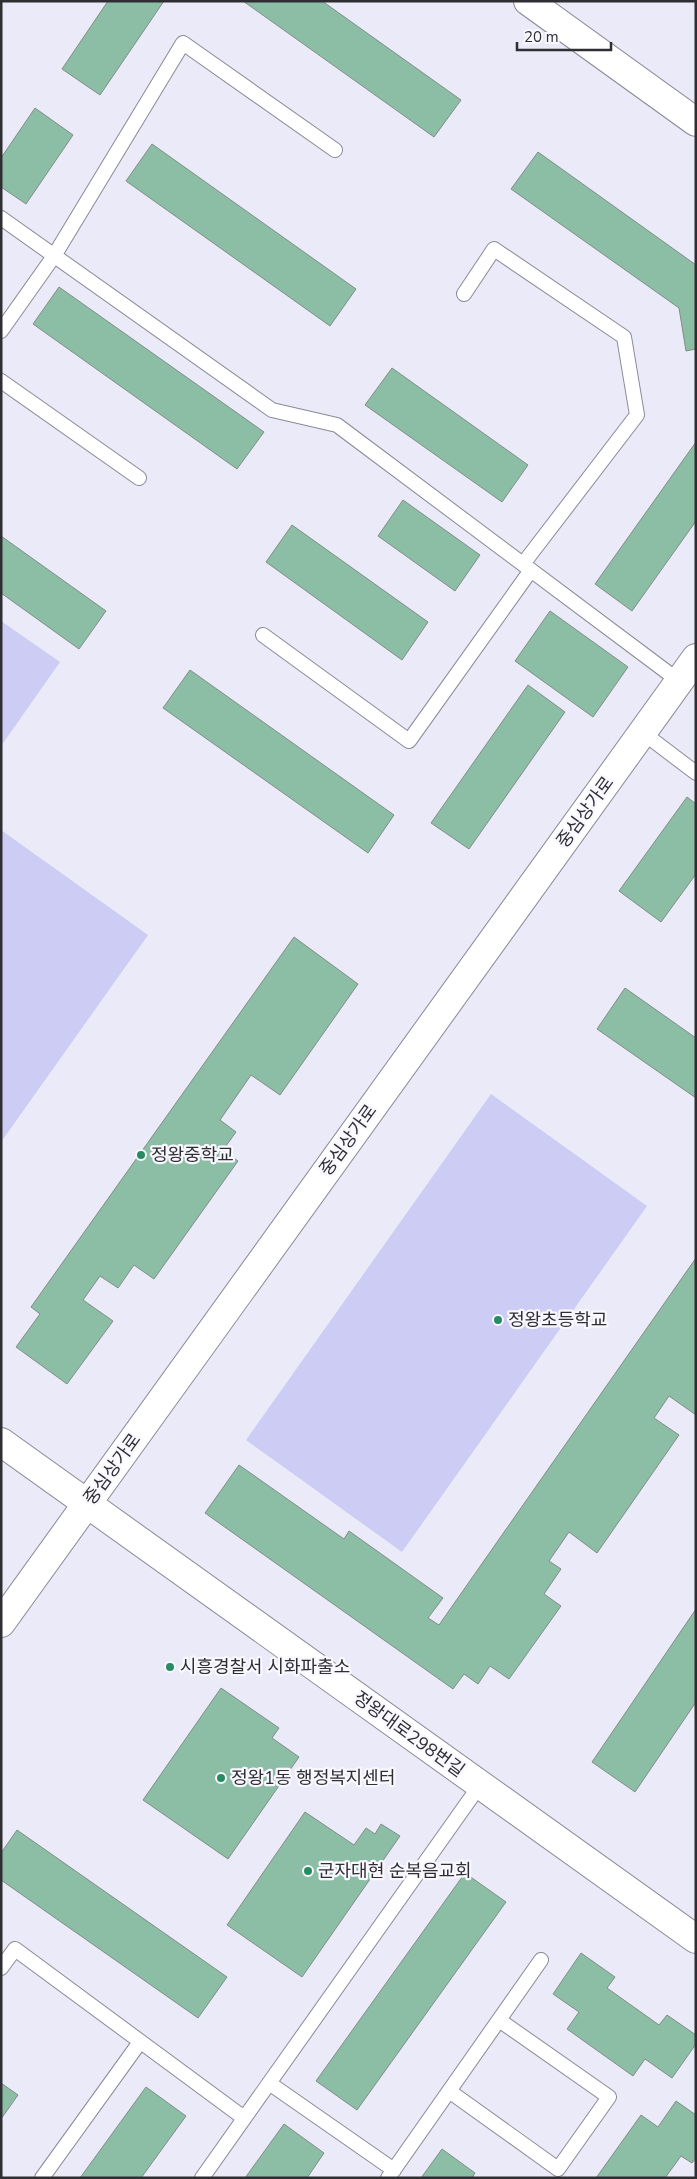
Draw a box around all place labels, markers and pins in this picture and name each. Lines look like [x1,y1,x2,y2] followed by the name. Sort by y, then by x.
[151,1143,234,1167] place label: 정왕중학교
[135,1149,147,1161] marker: 정왕중학교
[508,1308,607,1332] place label: 정왕초등학교
[492,1314,504,1326] marker: 정왕초등학교
[180,1655,350,1679] place label: 시흥경찰서 시화파출소
[164,1661,176,1673] marker: 시흥경찰서 시화파출소
[231,1766,395,1790] place label: 정왕1동 행정복지센터
[215,1772,227,1784] marker: 정왕1동 행정복지센터
[318,1859,472,1883] place label: 군자대현 순복음교회
[302,1865,314,1877] marker: 군자대현 순복음교회

